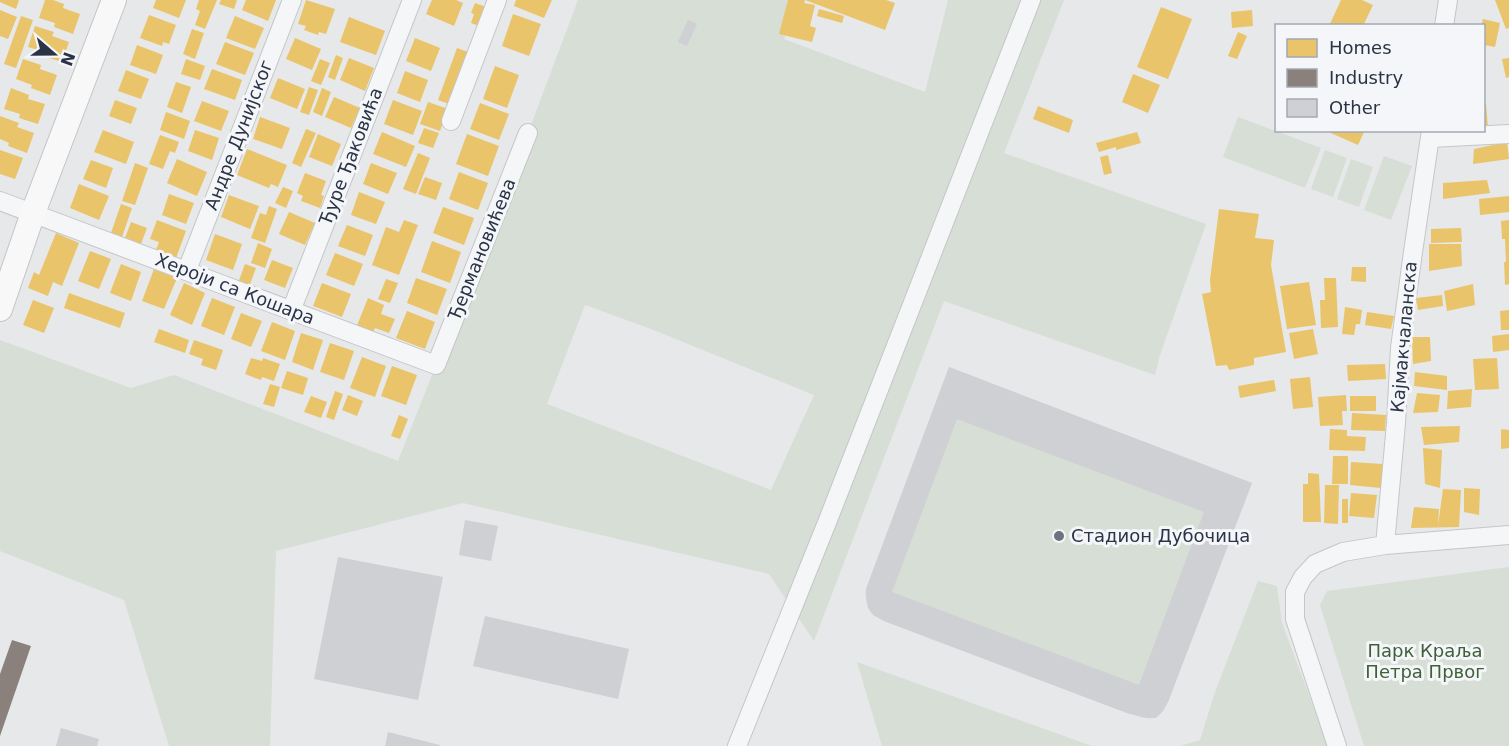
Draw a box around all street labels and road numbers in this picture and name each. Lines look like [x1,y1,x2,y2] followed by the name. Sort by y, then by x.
[200,57,277,213] street label: Андре Дунијског
[314,84,386,228] street label: Ђуре Ђаковића
[443,175,520,324] street label: Ђермановићева
[153,249,318,329] street label: Хероји са Кошара
[1386,260,1421,414] street label: Кајмакчаланска

